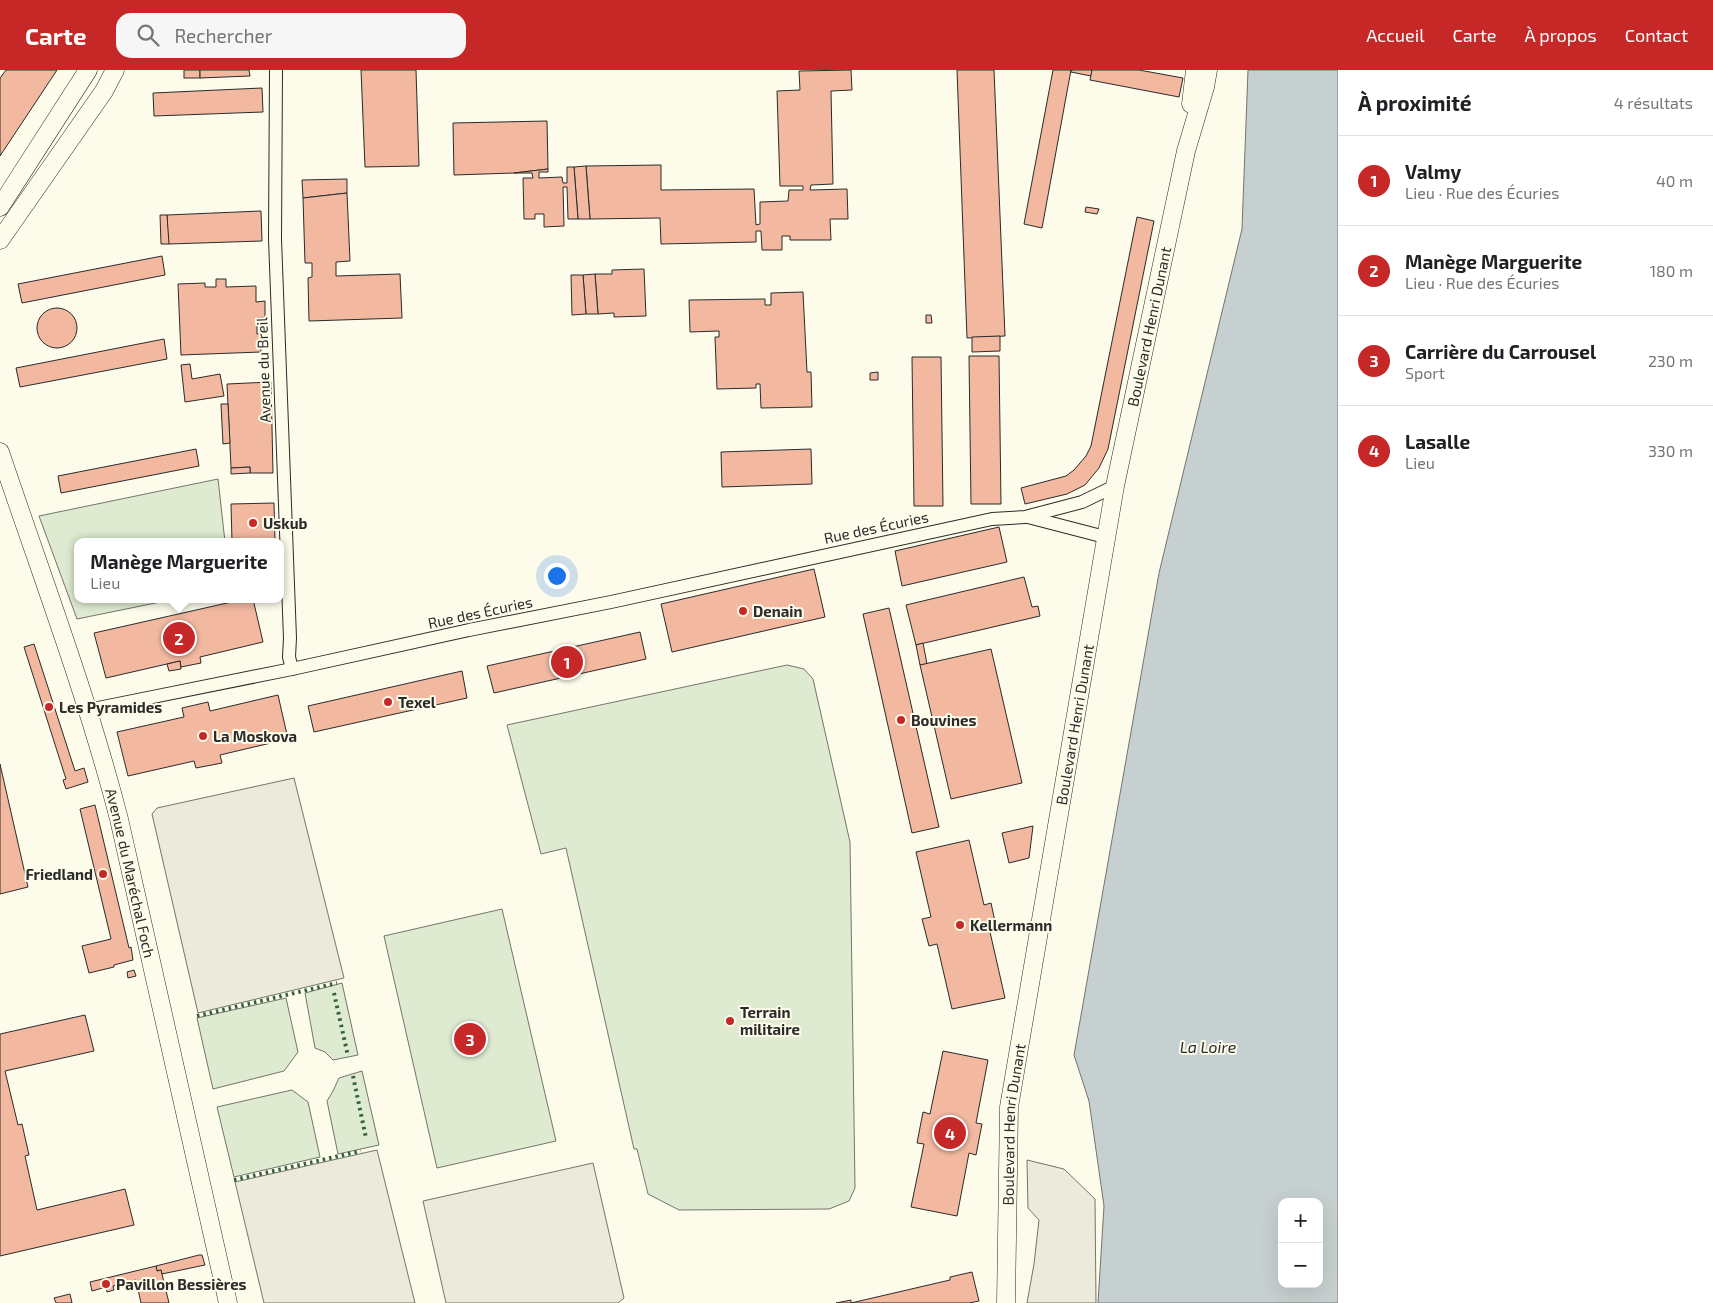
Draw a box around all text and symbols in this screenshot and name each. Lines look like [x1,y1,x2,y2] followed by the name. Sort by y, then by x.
[116,13,466,58] search box
[25,21,86,50] text: Carte
[134,21,162,49] icon: search
[174,24,272,47] text: Rechercher
[1366,24,1425,46] text: Accueil
[1453,24,1496,46] text: Carte
[1524,24,1597,46] text: À propos
[1625,24,1688,46] text: Contact
[1358,90,1472,115] text: À proximité
[1614,93,1693,112] text: 4 résultats
[1405,160,1461,183] text: Valmy
[1371,171,1377,190] text: 1
[1656,171,1693,190] text: 40 m
[1405,183,1559,202] text: Lieu · Rue des Écuries
[1123,245,1175,408] street label: Boulevard Henri Dunant
[1405,250,1582,273] text: Manège Marguerite
[1369,261,1379,280] text: 2
[1650,261,1693,280] text: 180 m
[1405,273,1559,292] text: Lieu · Rue des Écuries
[252,316,274,423] street label: Avenue du Breil
[1405,340,1596,363] text: Carrière du Carrousel
[1369,351,1379,370] text: 3
[1648,351,1693,370] text: 230 m
[1405,363,1445,382] text: Sport
[1405,430,1470,453] text: Lasalle
[1369,441,1379,460] text: 4
[1648,441,1693,460] text: 330 m
[1405,453,1435,472] text: Lieu
[822,507,930,547] street label: Rue des Écuries
[263,514,308,532] place label: Uskub
[247,517,259,529] marker: Uskub
[74,538,284,603] popup
[90,550,268,573] text: Manège Marguerite
[544,563,570,589] your location
[90,573,120,592] text: Lieu
[426,592,534,632] street label: Rue des Écuries
[753,602,802,620] place label: Denain
[737,605,749,617] marker: Denain
[163,619,195,657] pin: 2
[551,643,583,681] pin: 1
[1052,643,1097,806] street label: Boulevard Henri Dunant
[398,693,436,711] place label: Texel
[382,696,394,708] marker: Texel
[59,698,162,717] place label: Les Pyramides
[43,701,55,713] marker: Les Pyramides
[911,711,976,729] place label: Bouvines
[895,714,907,726] marker: Bouvines
[213,727,297,745] place label: La Moskova
[197,730,209,742] marker: La Moskova
[102,786,159,959] street label: Avenue du Maréchal Foch
[25,865,93,883] place label: Friedland
[97,868,109,880] marker: Friedland
[970,916,1052,934] place label: Kellermann
[954,919,966,931] marker: Kellermann
[740,1003,800,1038] place label: Terrain militaire
[724,1015,736,1027] marker: Terrain militaire
[454,1020,486,1058] pin: 3
[1180,1037,1237,1056] water label: La Loire
[998,1042,1029,1206] street label: Boulevard Henri Dunant
[934,1114,966,1152] pin: 4
[1278,1198,1323,1288] map controls
[1278,1198,1323,1243] button: +
[1278,1243,1323,1288] button: −
[116,1275,247,1293] place label: Pavillon Bessières
[100,1278,112,1290] marker: Pavillon Bessières

